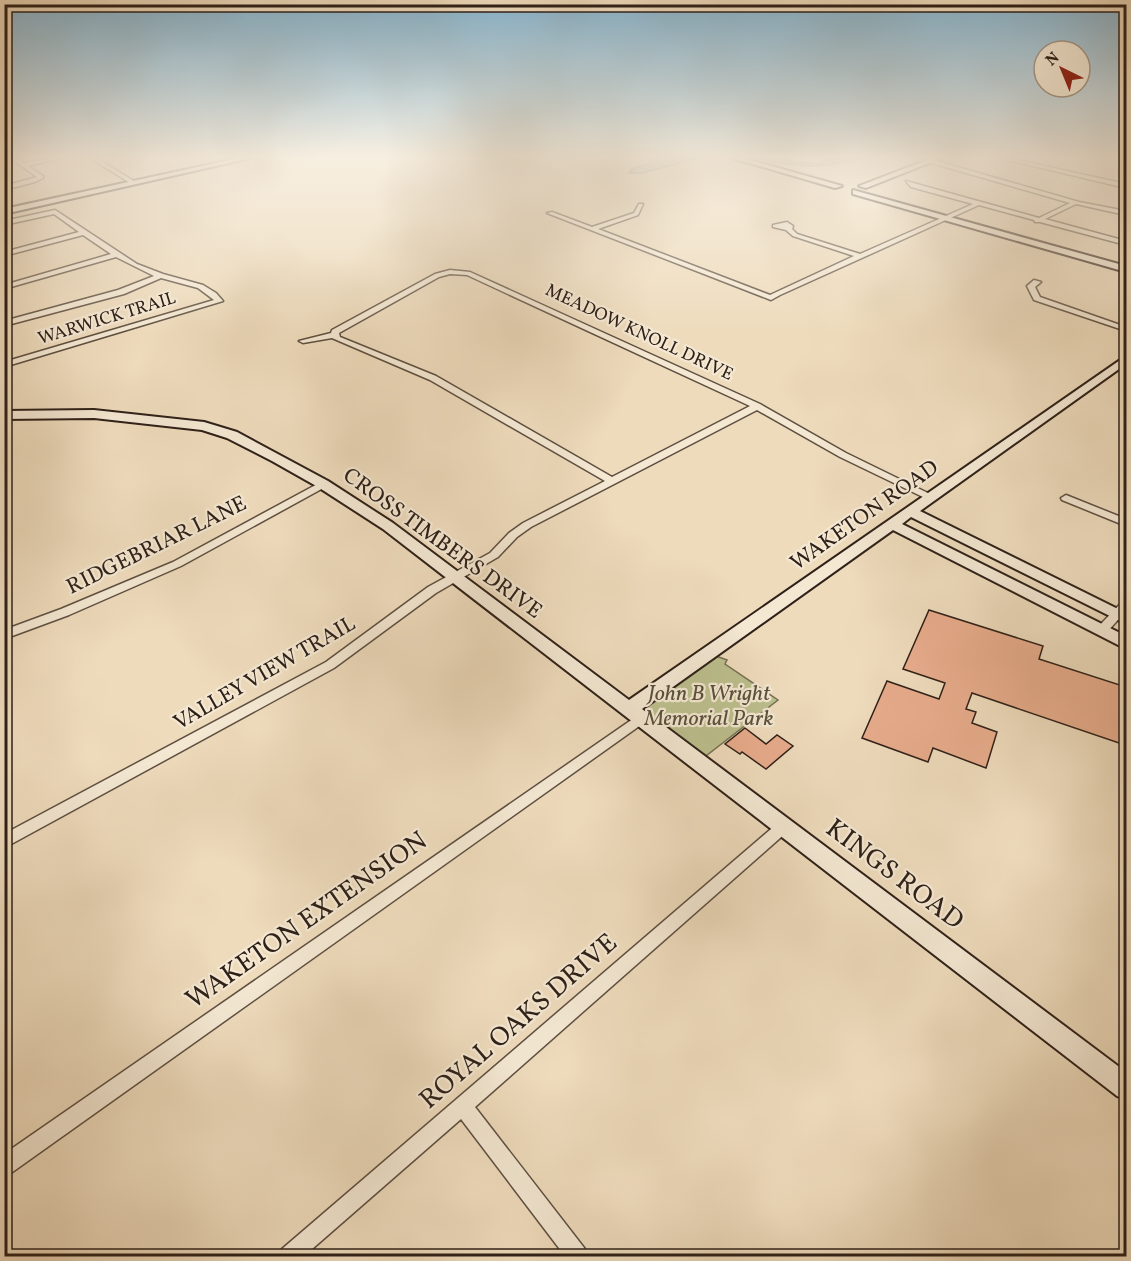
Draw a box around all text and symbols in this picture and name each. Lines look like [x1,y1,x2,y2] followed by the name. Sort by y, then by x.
[1032,39,1092,99] north arrow
[1041,47,1065,72] text: N
[541,278,737,388] street label: MEADOW KNOLL DRIVE
[35,286,179,352] street label: WARWICK TRAIL
[785,453,945,579] street label: WAKETON ROAD
[336,461,548,627] street label: CROSS TIMBERS DRIVE
[62,489,252,603] street label: RIDGEBRIAR LANE
[168,609,362,739] street label: VALLEY VIEW TRAIL
[644,679,773,735] park label: John B Wright Memorial Park
[817,810,971,940] street label: KINGS ROAD
[178,823,436,1019] street label: WAKETON EXTENSION
[412,925,626,1119] street label: ROYAL OAKS DRIVE

